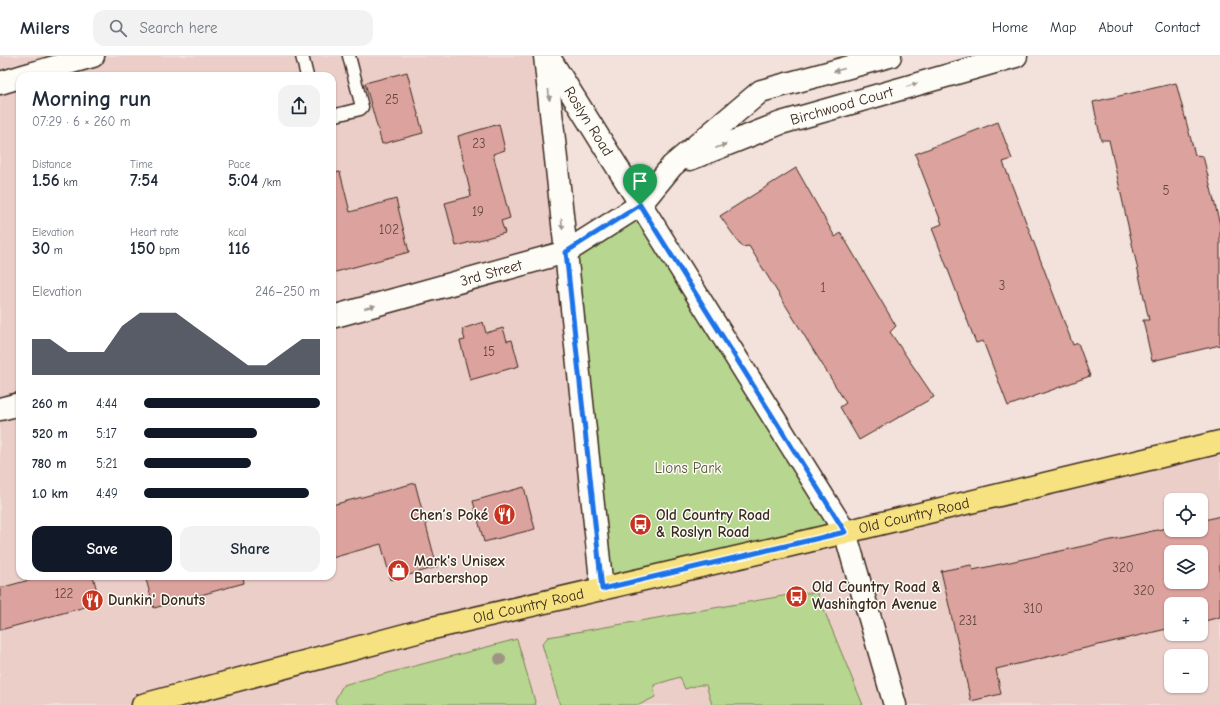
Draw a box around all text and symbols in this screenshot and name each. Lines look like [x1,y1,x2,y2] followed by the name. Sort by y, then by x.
[93,10,373,46] search box
[20,17,69,39] text: Milers
[107,17,129,39] icon: search
[139,19,218,37] text: Search here
[992,19,1028,36] text: Home
[1050,19,1076,36] text: Map
[1098,19,1133,36] text: About
[1155,19,1200,36] text: Contact
[833,67,845,73] one-way arrow
[788,82,896,129] street label: Birchwood Court
[906,82,918,88] one-way arrow
[560,83,617,159] street label: Roslyn Road
[278,85,320,127] button: share
[32,86,151,112] text: Morning run
[545,89,552,101] one-way arrow
[385,92,399,107] house number: 25
[32,114,131,129] text: 07:29 · 6 × 260 m
[472,136,486,151] house number: 23
[716,143,728,149] one-way arrow
[32,158,71,171] text: Distance
[130,158,153,171] text: Time
[228,158,250,171] text: Pace
[623,164,657,205] pin
[629,170,651,192] icon: arrive
[32,171,60,190] text: 1.56
[130,171,158,190] text: 7:54
[228,171,258,190] text: 5:04
[60,176,78,189] text: km
[258,176,281,189] text: /km
[1162,183,1170,198] house number: 5
[472,204,484,219] house number: 19
[559,218,566,230] one-way arrow
[379,222,399,237] house number: 102
[32,226,74,239] text: Elevation
[130,226,179,239] text: Heart rate
[228,226,246,239] text: kcal
[32,239,50,258] text: 30
[130,239,155,258] text: 150
[228,239,250,258] text: 116
[50,244,63,257] text: m
[155,244,180,257] text: bpm
[458,255,525,290] street label: 3rd Street
[999,278,1005,293] house number: 3
[820,280,826,295] house number: 1
[32,284,82,299] text: Elevation
[255,284,320,299] text: 246–250 m
[363,303,376,309] one-way arrow
[483,344,495,359] house number: 15
[32,396,68,411] text: 260 m
[96,396,117,411] text: 4:44
[32,426,68,441] text: 520 m
[96,426,117,441] text: 5:17
[32,456,67,471] text: 780 m
[96,456,117,471] text: 5:21
[654,459,722,477] park label: Lions Park
[32,486,68,501] text: 1.0 km
[96,486,118,501] text: 4:49
[857,493,971,537] street label: Old Country Road
[1164,493,1208,693] map controls
[1164,493,1208,537] button: locate
[491,502,517,528] restaurant icon: Chen’s Poké
[410,506,488,524] place label: Chen’s Poké
[656,506,770,541] place label: Old Country Road & Roslyn Road
[627,511,653,537] bus stop icon: Old Country Road & Roslyn Road
[32,526,172,572] button: Save
[180,526,320,572] button: Share
[1164,545,1208,589] button: layers
[414,552,505,587] place label: Mark's Unisex Barbershop
[386,557,412,583] shop icon: Mark's Unisex Barbershop
[1112,560,1134,575] house number: 320
[812,578,941,613] place label: Old Country Road & Washington Avenue
[783,583,809,609] bus stop icon: Old Country Road & Washington Avenue
[1133,583,1155,598] house number: 320
[471,584,586,627] street label: Old Country Road
[55,586,74,601] house number: 122
[80,587,106,613] restaurant icon: Dunkin' Donuts
[108,591,205,609] place label: Dunkin' Donuts
[1164,597,1208,641] button: +
[1023,601,1043,616] house number: 310
[959,613,977,628] house number: 231
[1164,649,1208,693] button: −

